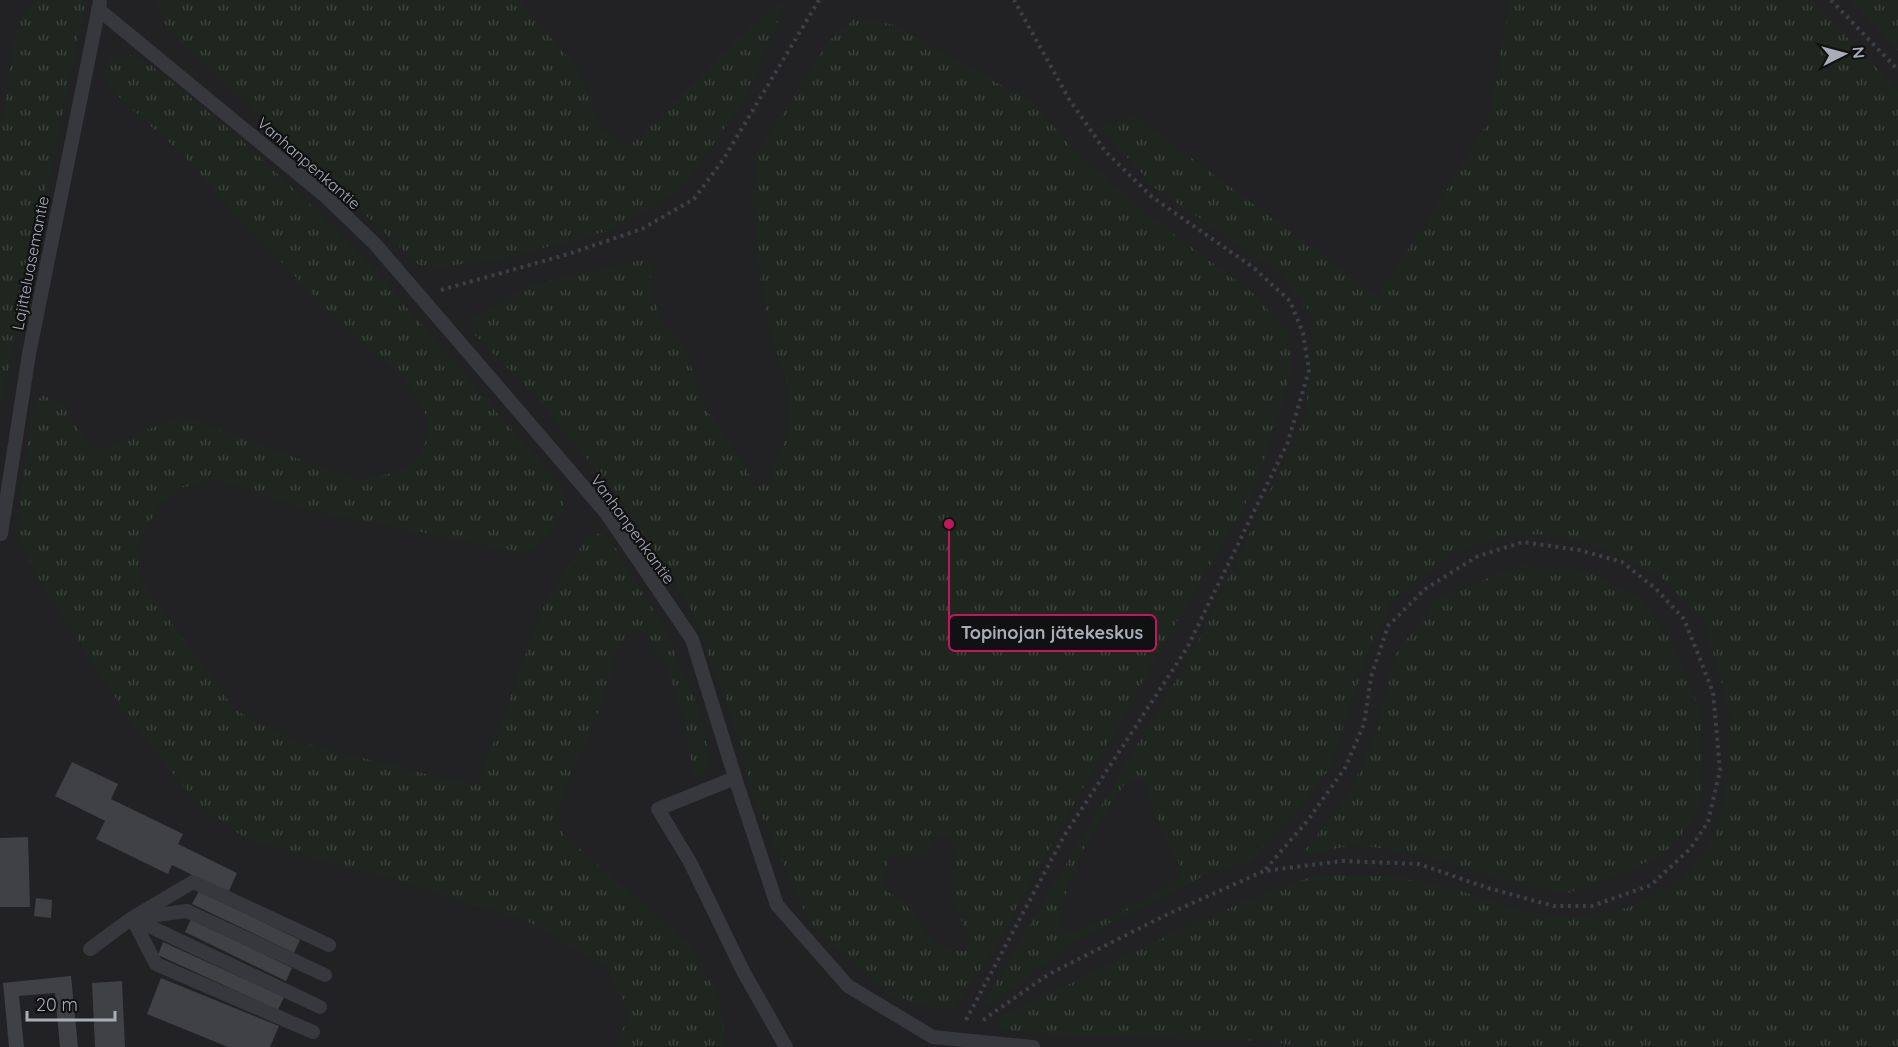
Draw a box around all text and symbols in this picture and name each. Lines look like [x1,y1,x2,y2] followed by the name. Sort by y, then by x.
[1814,24,1874,84] north arrow
[1848,46,1869,59] text: N
[253,113,365,213] street label: Vanhanpenkantie
[7,194,53,332] street label: Lajitteluasemantie
[586,470,680,588] street label: Vanhanpenkantie
[949,615,1156,651] callout: Topinojan jätekeskus
[961,621,1144,644] text: Topinojan jätekeskus
[27,984,116,1022] scale bar
[36,993,78,1016] text: 20 m

